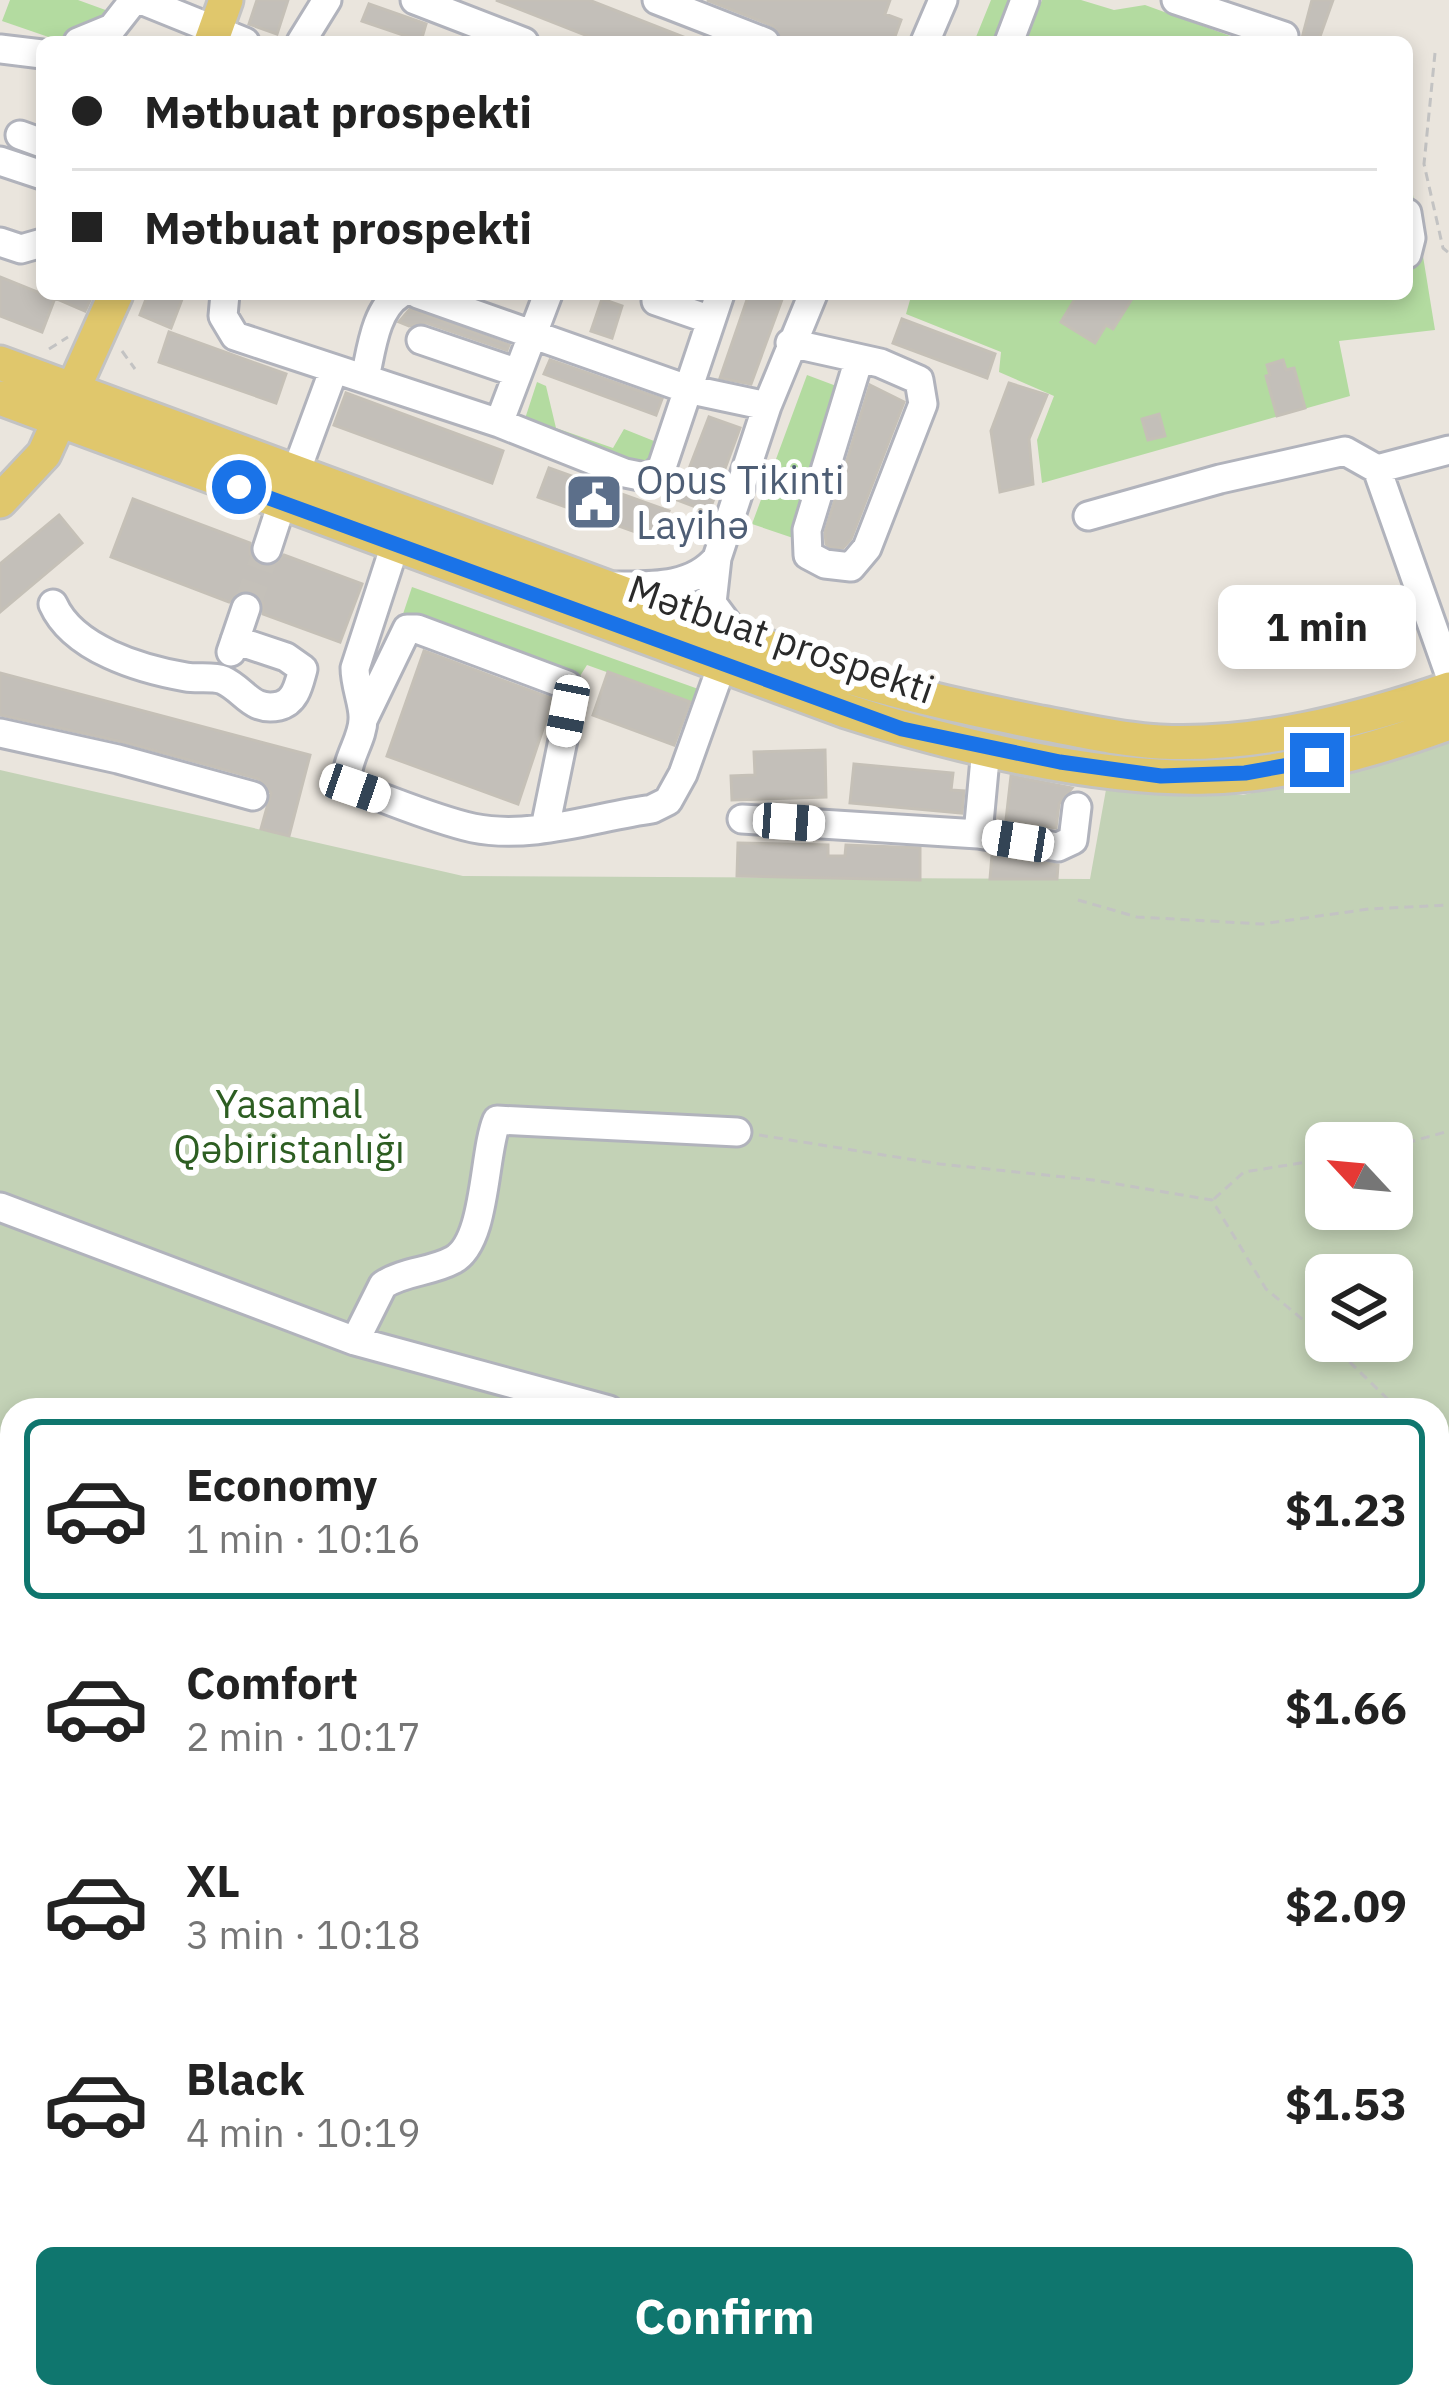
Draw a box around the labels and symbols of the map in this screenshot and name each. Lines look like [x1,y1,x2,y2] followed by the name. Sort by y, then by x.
[636,454,845,550] place label: Opus Tikinti Layihə
[212,460,266,514] route start
[563,471,625,533] public building icon: Opus Tikinti Layihə
[621,562,941,715] street label: Mətbuat prospekti
[1218,586,1416,670] callout: 1 min
[543,672,593,750] car
[1290,733,1344,787] route end
[315,759,395,817] car
[752,802,826,842] car
[980,818,1056,864] car
[173,1078,405,1174] park label: Yasamal Qəbiristanlığı
[1305,1122,1413,1230] north arrow

